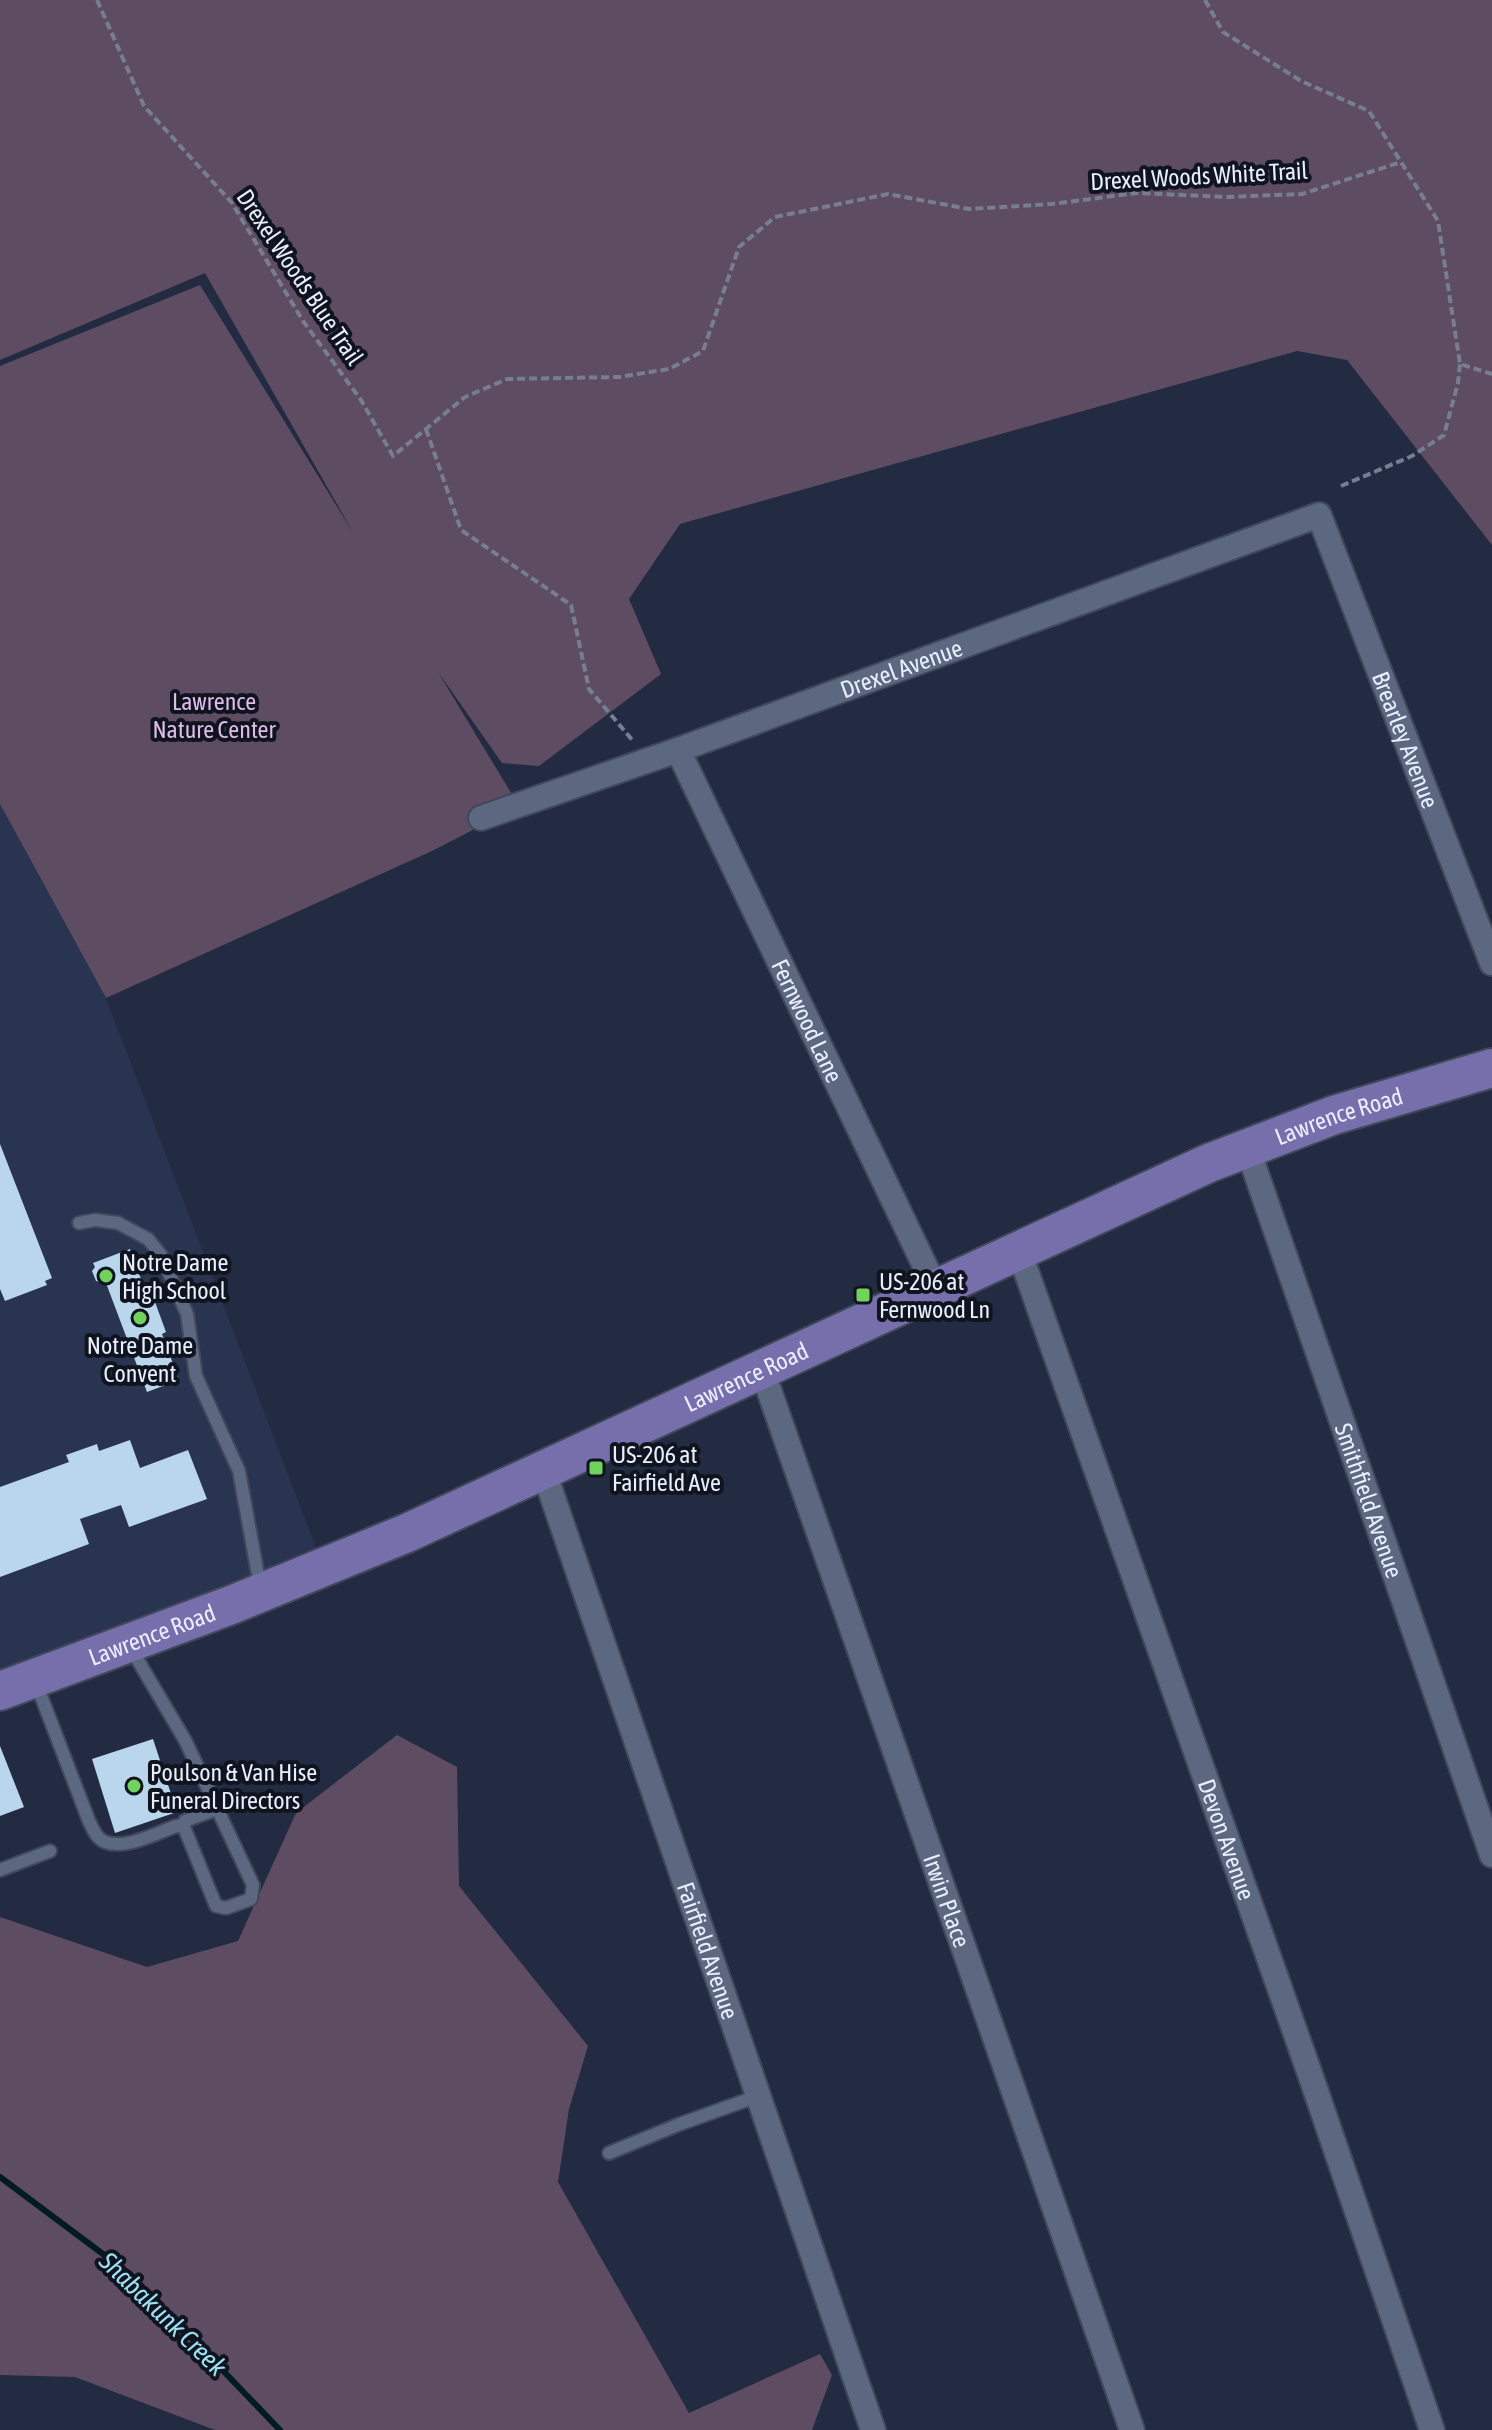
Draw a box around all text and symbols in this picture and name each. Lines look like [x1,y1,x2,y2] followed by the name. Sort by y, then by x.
[1090,157,1309,195] street label: Drexel Woods White Trail
[231,184,369,370] street label: Drexel Woods Blue Trail
[836,634,966,703] street label: Drexel Avenue
[1367,668,1444,812] street label: Brearley Avenue
[152,688,276,743] park label: Lawrence Nature Center
[767,955,848,1087] street label: Fernwood Lane
[1271,1082,1406,1150] street label: Lawrence Road
[122,1249,228,1304] place label: Notre Dame High School
[97,1267,115,1285] marker: Notre Dame High School
[879,1268,990,1323] place label: US-206 at Fernwood Ln
[854,1286,872,1304] marker: US-206 at Fernwood Ln
[131,1309,149,1327] marker: Notre Dame Convent
[87,1332,193,1387] place label: Notre Dame Convent
[680,1336,812,1417] street label: Lawrence Road
[1330,1420,1409,1581] street label: Smithfield Avenue
[612,1441,721,1496] place label: US-206 at Fairfield Ave
[587,1459,605,1477] marker: US-206 at Fairfield Ave
[85,1599,219,1670] street label: Lawrence Road
[150,1759,317,1814] place label: Poulson & Van Hise Funeral Directors
[1193,1775,1261,1903] street label: Devon Avenue
[125,1777,143,1795] marker: Poulson & Van Hise Funeral Directors
[918,1850,976,1951] street label: Irwin Place
[672,1879,744,2023] street label: Fairfield Avenue
[93,2245,233,2382] water label: Shabakunk Creek

